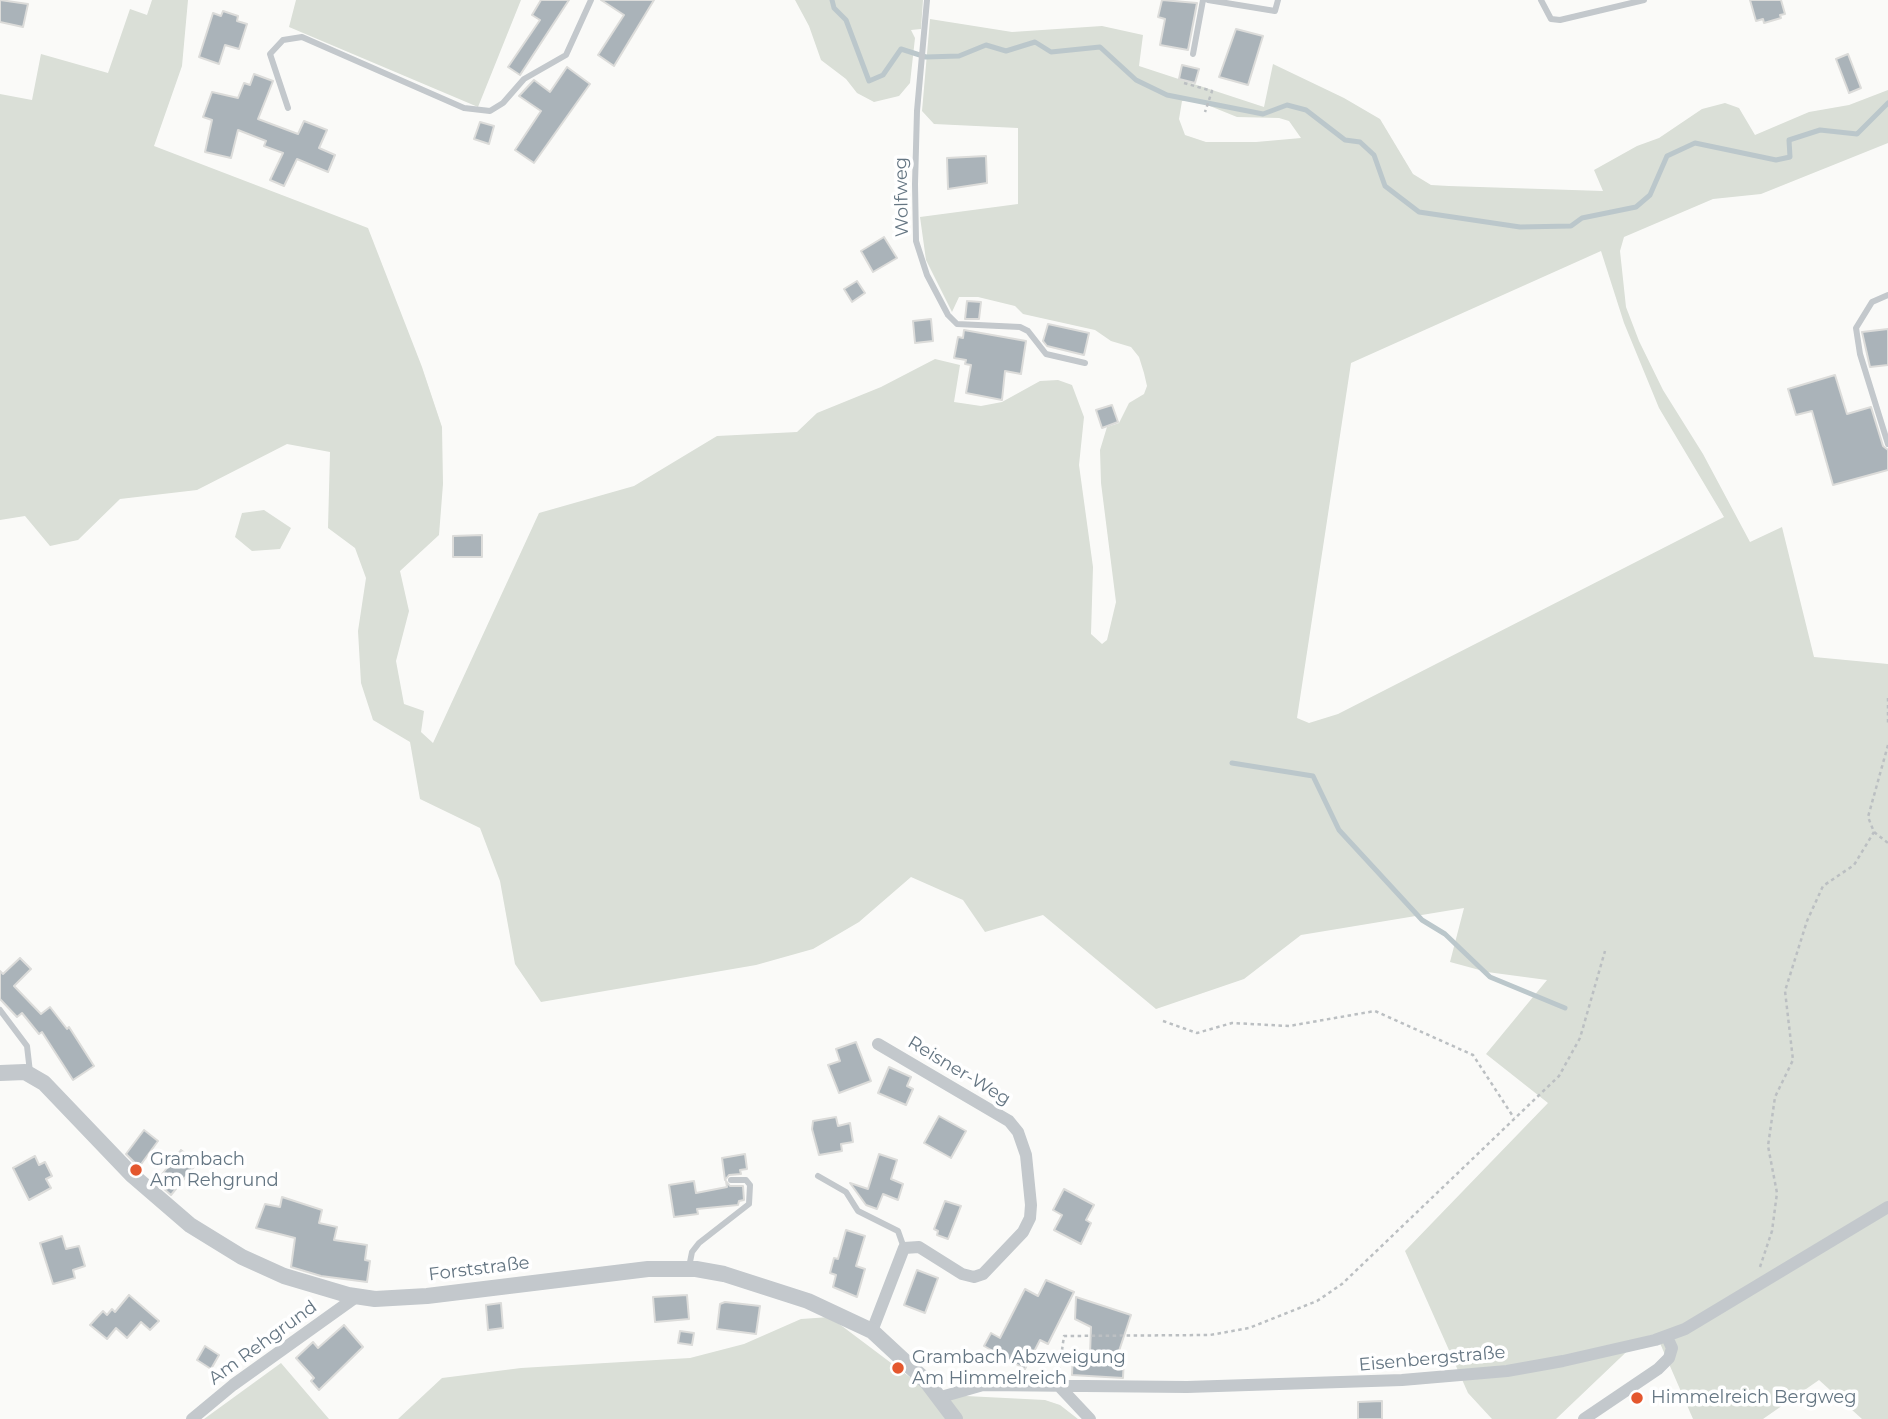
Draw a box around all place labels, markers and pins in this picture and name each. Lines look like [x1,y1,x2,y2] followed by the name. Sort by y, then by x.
[150,1149,279,1192] place label: Grambach Am Rehgrund
[128,1162,144,1178] marker: Grambach Am Rehgrund
[912,1347,1126,1390] place label: Grambach Abzweigung Am Himmelreich
[890,1360,906,1376] marker: Grambach Abzweigung Am Himmelreich
[1651,1387,1856,1409] place label: Himmelreich Bergweg
[1629,1390,1645,1406] marker: Himmelreich Bergweg

